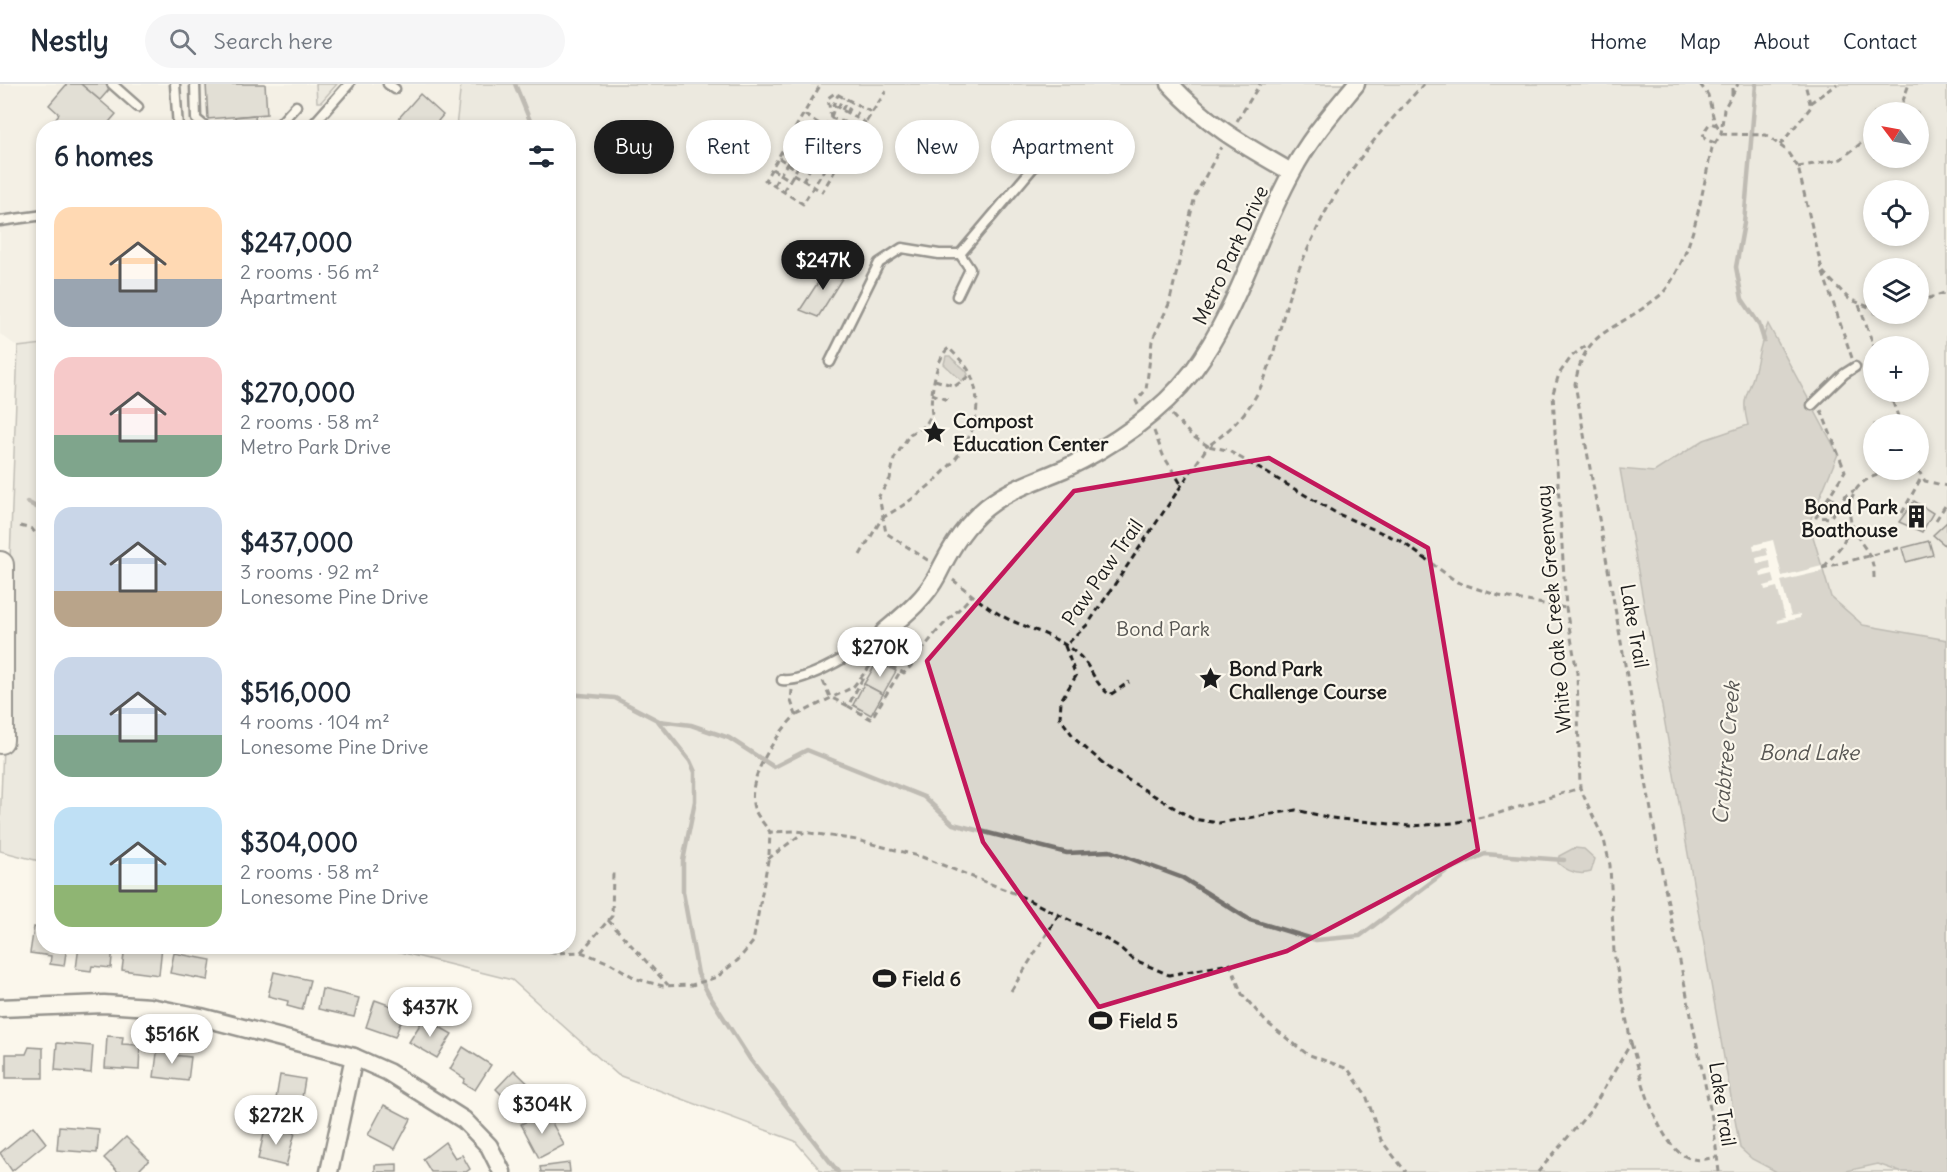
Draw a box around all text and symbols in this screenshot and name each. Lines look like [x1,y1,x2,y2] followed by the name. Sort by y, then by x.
[145,14,565,68] search box
[30,23,109,59] text: Nestly
[166,25,199,58] icon: search
[214,27,333,55] text: Search here
[1590,28,1647,55] text: Home
[1680,28,1721,55] text: Map
[1754,28,1810,55] text: About
[1843,28,1917,55] text: Contact
[1863,102,1929,168] north arrow
[1863,102,1929,480] map controls
[594,120,674,174] chip: Buy
[686,120,771,174] chip: Rent
[783,120,883,174] chip: Filters
[895,120,979,174] chip: New
[991,120,1135,174] chip: Apartment
[54,140,153,173] text: 6 homes
[525,140,558,173] icon: filters
[1863,180,1929,246] button: locate
[1187,181,1273,329] street label: Metro Park Drive
[240,226,353,259] text: $247,000
[102,231,174,303] icon: home
[781,240,865,291] pin: $247K
[795,247,851,272] text: $247K
[1863,258,1929,324] button: layers
[240,259,380,284] text: 2 rooms · 56 m²
[240,284,337,309] text: Apartment
[1863,336,1929,402] button: +
[240,376,355,409] text: $270,000
[102,381,174,453] icon: home
[953,408,1109,456] place label: Compost Education Center
[240,409,380,434] text: 2 rooms · 58 m²
[1863,414,1929,480] button: −
[922,419,948,445] place icon: Compost Education Center
[240,434,391,459] text: Metro Park Drive
[1530,484,1576,734] street label: White Oak Creek Greenway
[1801,494,1898,542] place label: Bond Park Boathouse
[1903,504,1929,530] building icon: Bond Park Boathouse
[1056,514,1148,630] street label: Paw Paw Trail
[240,526,354,559] text: $437,000
[102,531,174,603] icon: home
[240,559,379,584] text: 3 rooms · 92 m²
[1615,582,1655,670] street label: Lake Trail
[240,584,429,609] text: Lonesome Pine Drive
[1116,616,1210,641] park label: Bond Park
[838,627,922,678] pin: $270K
[851,634,909,659] text: $270K
[1229,656,1387,704] place label: Bond Park Challenge Course
[1198,666,1224,692] place icon: Bond Park Challenge Course
[240,676,351,709] text: $516,000
[1706,679,1746,825] water label: Crabtree Creek
[102,681,174,753] icon: home
[240,709,390,734] text: 4 rooms · 104 m²
[240,734,429,759] text: Lonesome Pine Drive
[1759,739,1861,766] water label: Bond Lake
[240,826,358,859] text: $304,000
[102,831,174,903] icon: home
[240,859,380,884] text: 2 rooms · 58 m²
[240,884,429,909] text: Lonesome Pine Drive
[871,965,897,991] sports icon: Field 6
[902,966,961,991] place label: Field 6
[388,987,472,1038] pin: $437K
[402,994,458,1019] text: $437K
[1088,1007,1114,1033] sports icon: Field 5
[1119,1008,1178,1033] place label: Field 5
[130,1014,214,1065] pin: $516K
[145,1021,199,1046] text: $516K
[1704,1060,1742,1148] street label: Lake Trail
[500,1084,584,1135] pin: $304K
[512,1091,572,1116] text: $304K
[234,1095,318,1146] pin: $272K
[248,1102,304,1127] text: $272K

